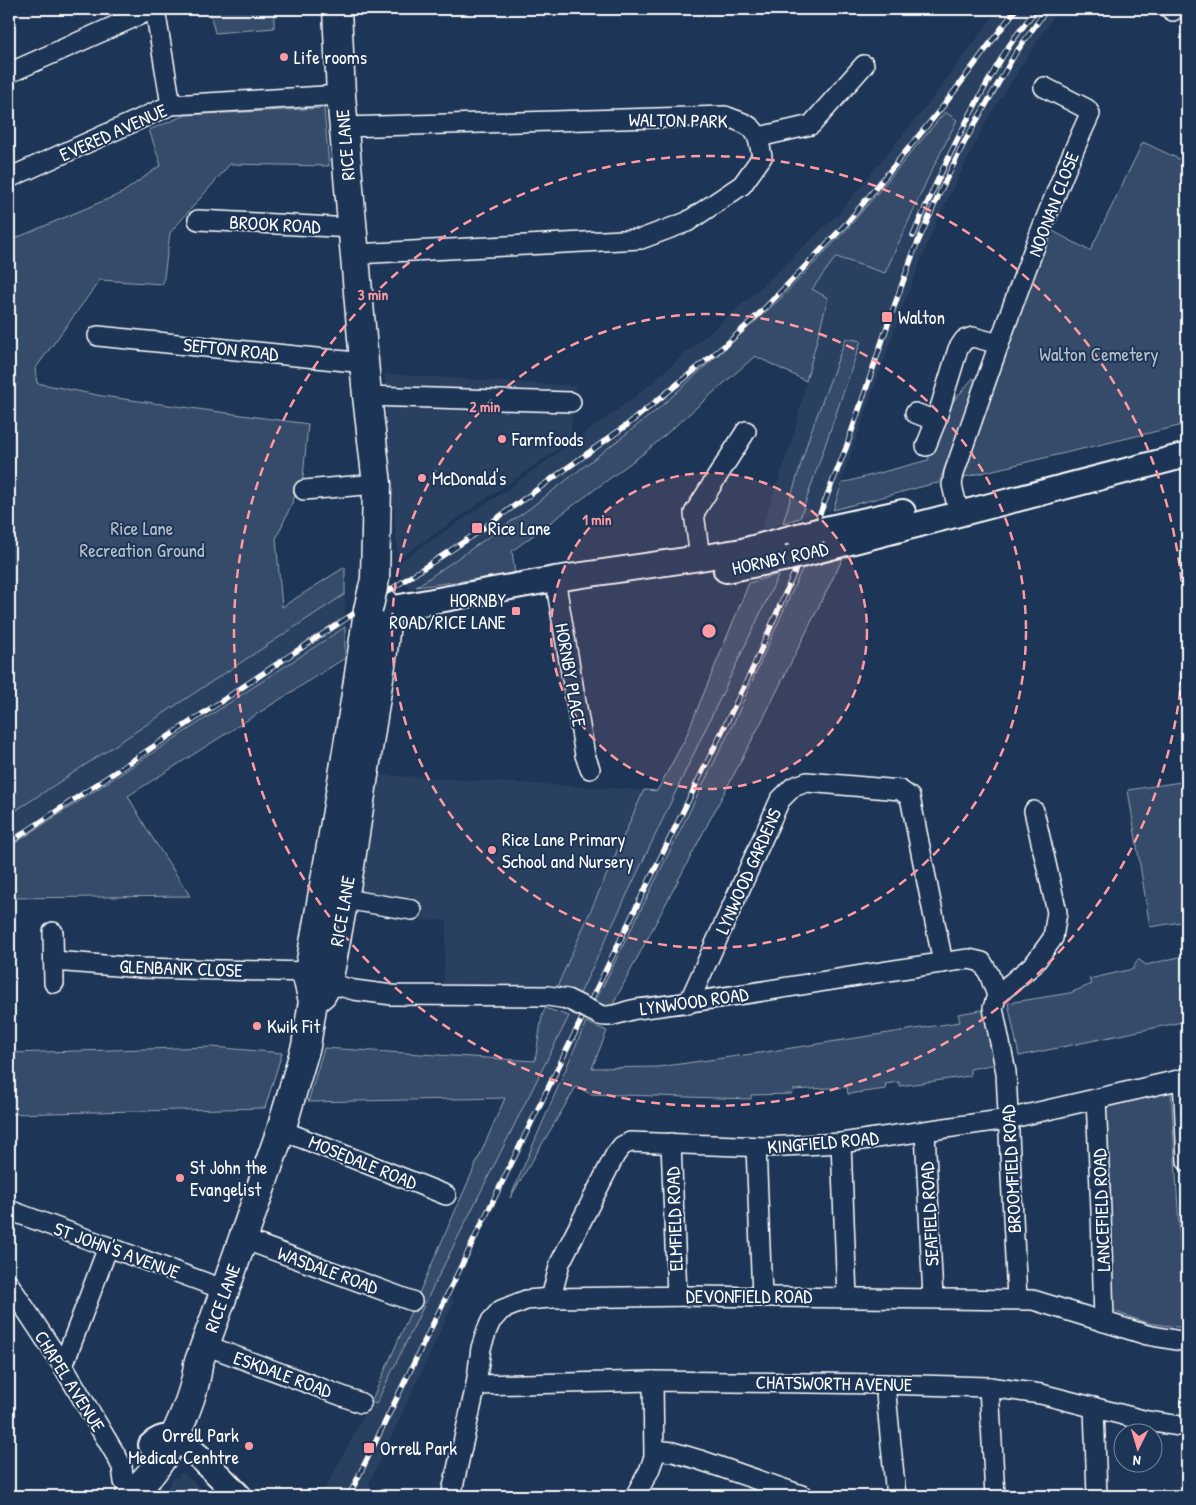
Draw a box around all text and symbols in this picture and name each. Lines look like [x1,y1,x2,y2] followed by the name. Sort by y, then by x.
[294,44,367,70] place label: Life rooms
[278,51,290,63] marker: Life rooms
[55,96,171,167] street label: EVERED AVENUE
[628,106,728,134] street label: WALTON PARK
[329,108,361,182] street label: RICE LANE
[1021,147,1085,260] street label: NOONAN CLOSE
[229,209,321,239] street label: BROOK ROAD
[358,284,388,305] text: 3 min
[898,304,945,330] place label: Walton
[880,310,894,324] marker: Walton
[182,331,280,367] street label: SEFTON ROAD
[1039,341,1159,367] park label: Walton Cemetery
[470,396,501,417] text: 2 min
[511,426,584,452] place label: Farmfoods
[496,433,508,445] marker: Farmfoods
[432,465,506,491] place label: McDonald's
[416,472,428,484] marker: McDonald's
[582,509,612,530] text: 1 min
[80,515,205,563] park label: Rice Lane Recreation Ground
[488,515,551,541] place label: Rice Lane
[470,521,484,535] marker: Rice Lane
[729,535,831,581] street label: HORNBY ROAD
[389,587,507,635] place label: HORNBY ROAD/RICE LANE
[510,605,522,617] marker: HORNBY ROAD/RICE LANE
[549,621,593,729] street label: HORNBY PLACE
[700,622,718,640] centre of rings
[709,804,787,938] street label: LYNWOOD GARDENS
[502,826,634,874] place label: Rice Lane Primary School and Nursery
[486,844,498,856] marker: Rice Lane Primary School and Nursery
[323,873,361,948] street label: RICE LANE
[119,953,244,983] street label: GLENBANK CLOSE
[638,981,750,1021] street label: LYNWOOD ROAD
[267,1013,321,1039] place label: Kwik Fit
[251,1020,263,1032] marker: Kwik Fit
[995,1104,1027,1234] street label: BROOMFIELD ROAD
[766,1124,880,1160] street label: KINGFIELD ROAD
[305,1128,421,1196] street label: MOSEDALE ROAD
[1086,1148,1116,1272] street label: LANCEFIELD ROAD
[190,1154,268,1202] place label: St John the Evangelist
[913,1161,945,1267] street label: SEAFIELD ROAD
[659,1166,689,1272] street label: ELMFIELD ROAD
[174,1172,186,1184] marker: St John the Evangelist
[50,1215,184,1285] street label: ST JOHN'S AVENUE
[274,1240,382,1300] street label: WASDALE ROAD
[198,1260,247,1336] street label: RICE LANE
[686,1283,812,1309] street label: DEVONFIELD ROAD
[29,1325,112,1437] street label: CHAPEL AVENUE
[230,1344,336,1404] street label: ESKDALE ROAD
[756,1369,913,1397] street label: CHATSWORTH AVENUE
[128,1422,239,1470] place label: Orrell Park Medical Cenhtre
[1114,1422,1164,1472] north arrow
[380,1435,457,1461] place label: Orrell Park
[243,1440,255,1452] marker: Orrell Park Medical Cenhtre
[362,1441,376,1455] marker: Orrell Park
[1132,1452,1141,1471] text: N

